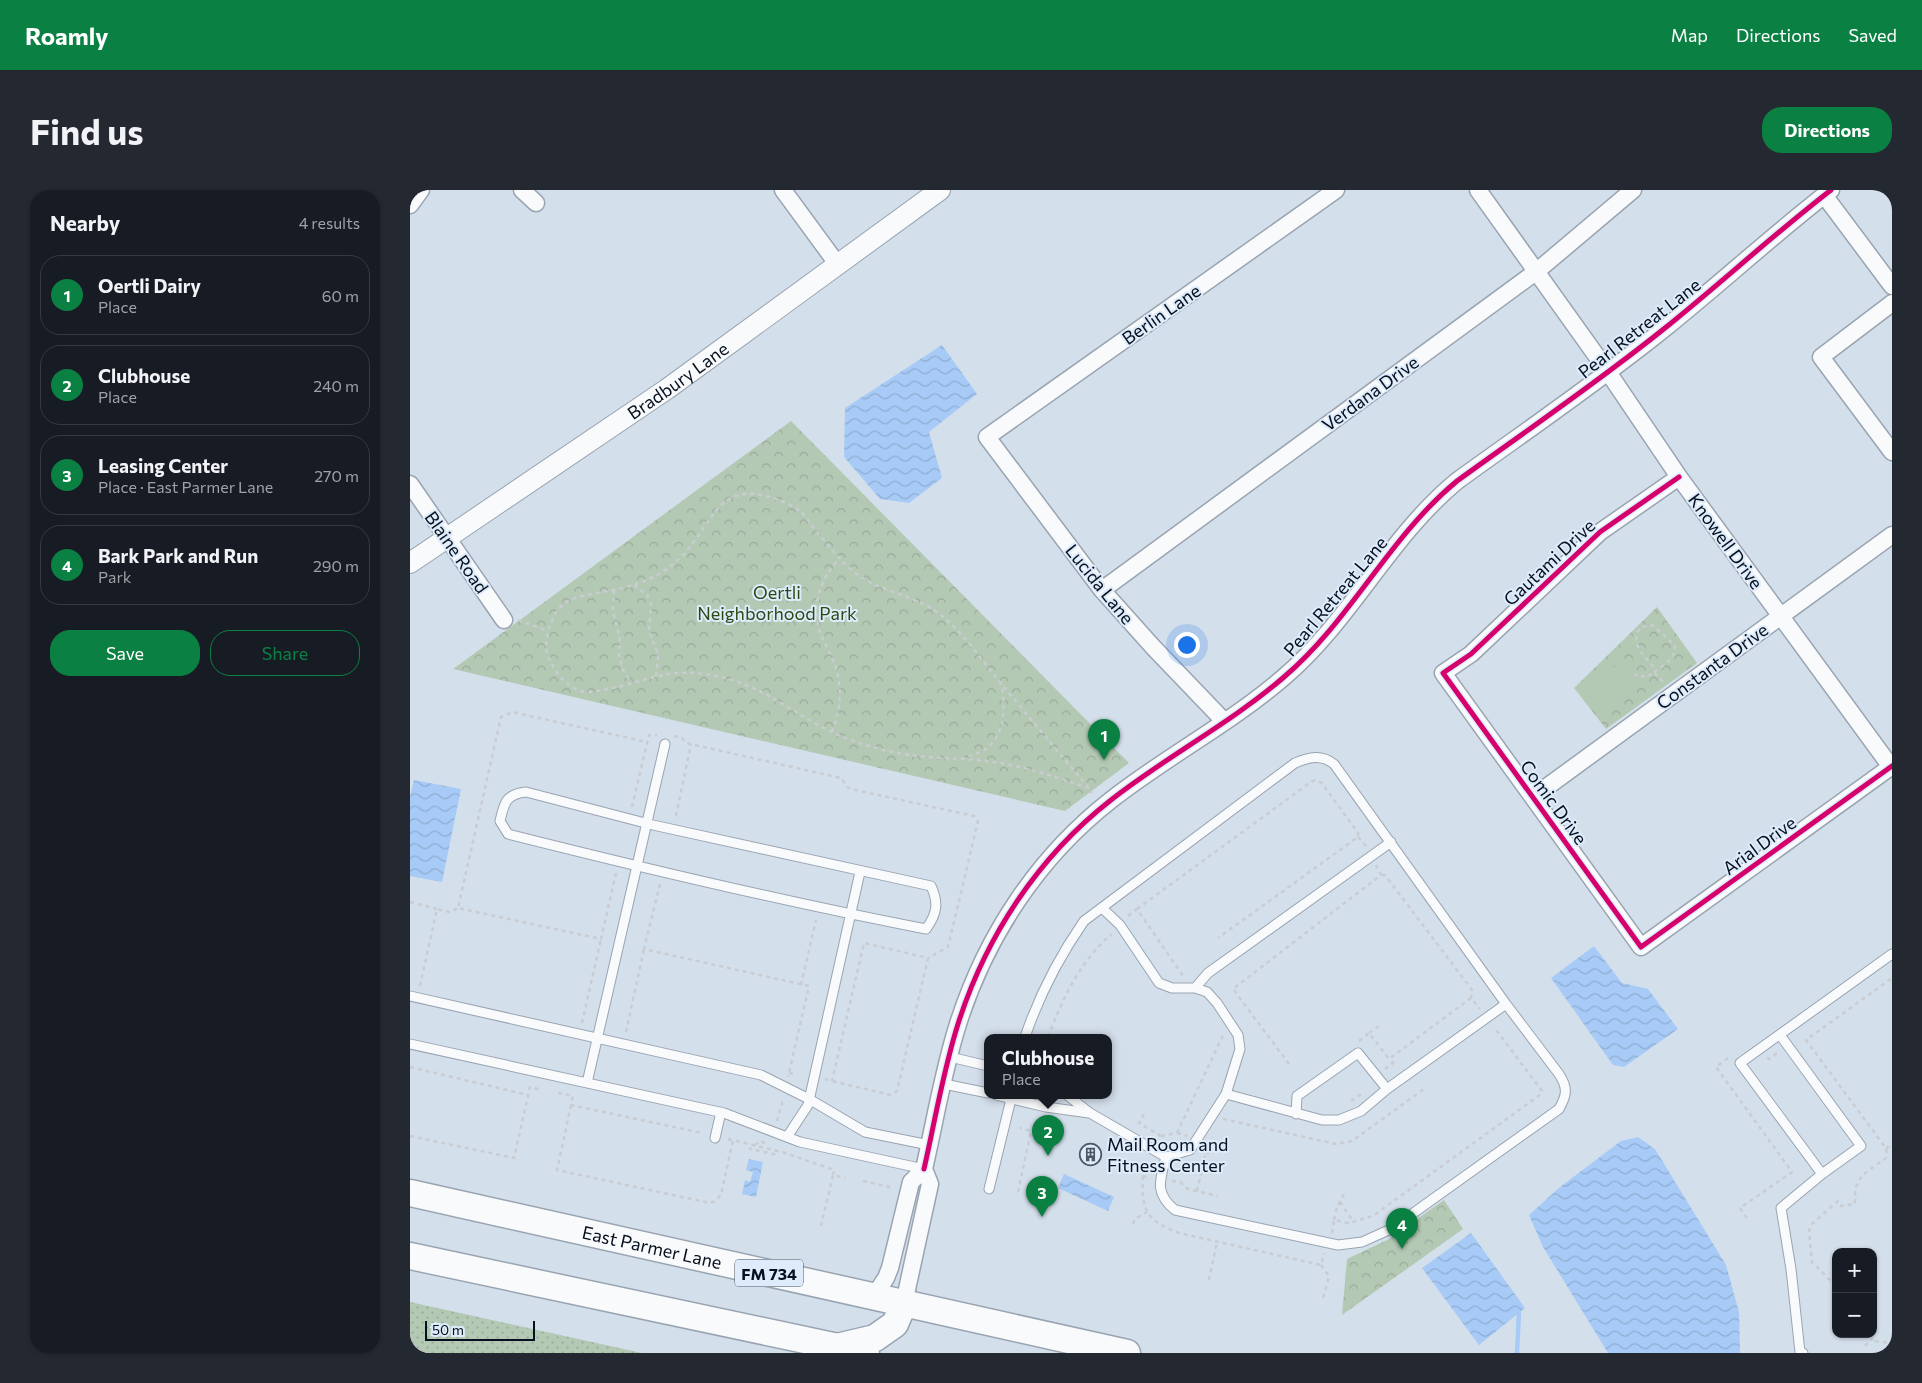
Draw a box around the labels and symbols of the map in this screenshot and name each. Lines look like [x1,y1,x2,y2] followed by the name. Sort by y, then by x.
[1573,273,1705,383] street label: Pearl Retreat Lane
[1118,279,1204,349] street label: Berlin Lane
[623,337,732,424] street label: Bradbury Lane
[1317,351,1423,435] street label: Verdana Drive
[1684,489,1768,593] street label: Knowell Drive
[421,507,493,597] street label: Blaine Road
[1499,514,1599,610] street label: Gautami Drive
[1279,532,1391,660] street label: Pearl Retreat Lane
[1061,540,1139,628] street label: Lucida Lane
[697,581,857,624] park label: Oertli Neighborhood Park
[1652,618,1772,714] street label: Constanta Drive
[1174,632,1200,658] your location
[1088,719,1120,760] pin: 1
[1516,755,1592,849] street label: Comic Drive
[1718,811,1800,879] street label: Arial Drive
[1032,1115,1064,1156] pin: 2
[1107,1133,1228,1176] place label: Mail Room and Fitness Center
[1079,1142,1103,1166] building icon: Mail Room and Fitness Center
[1026,1176,1058,1217] pin: 3
[1386,1208,1418,1249] pin: 4
[580,1221,724,1273] street label: East Parmer Lane
[735,1260,803,1286] road number: FM 734
[425,1318,535,1341] scale bar

